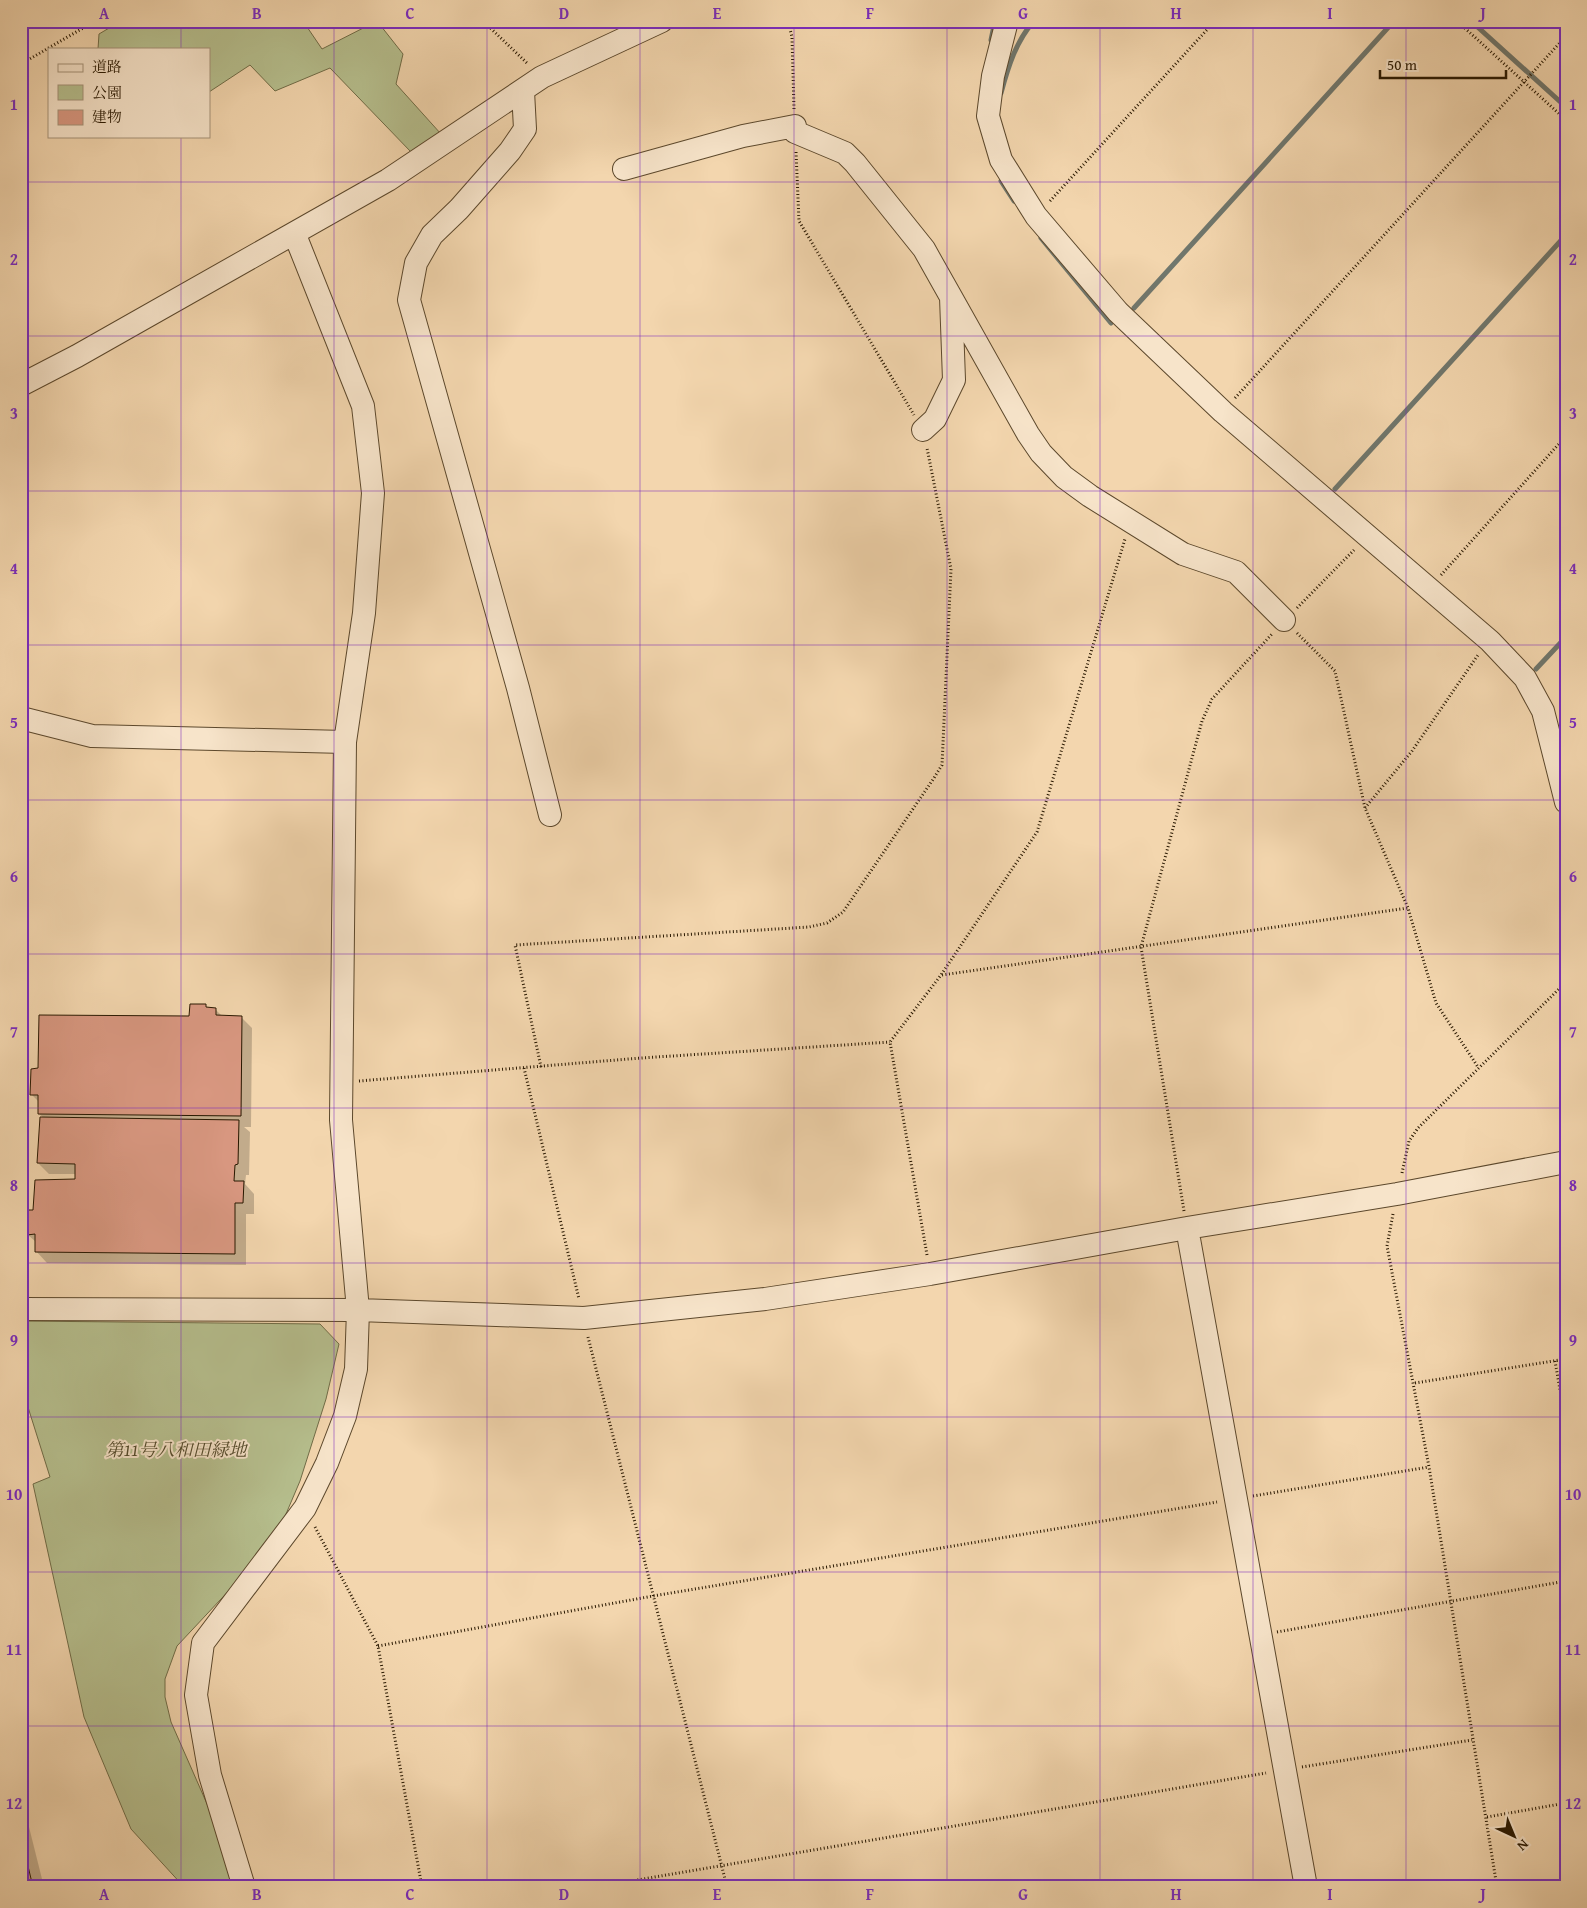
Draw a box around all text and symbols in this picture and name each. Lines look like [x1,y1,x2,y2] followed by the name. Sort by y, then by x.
[99,1,110,25] text: A
[252,1,262,25] text: B
[405,1,415,25] text: C
[559,1,569,25] text: D
[713,1,722,25] text: E
[866,1,874,25] text: F
[1018,1,1028,25] text: G
[1170,1,1182,25] text: H
[1327,1,1333,25] text: I
[1477,1,1486,25] text: J
[48,48,210,138] legend
[1380,48,1506,80] scale bar
[1387,54,1418,75] text: 50 m
[92,56,122,77] text: 道路
[92,82,122,103] text: 公園
[10,92,18,116] text: 1
[1569,92,1577,116] text: 1
[92,106,122,127] text: 建物
[10,247,18,271] text: 2
[1569,247,1577,271] text: 2
[10,401,18,425] text: 3
[1569,401,1577,425] text: 3
[10,556,18,580] text: 4
[1569,556,1577,580] text: 4
[10,710,18,734] text: 5
[1569,710,1577,734] text: 5
[10,864,18,888] text: 6
[1569,864,1577,888] text: 6
[10,1019,18,1043] text: 7
[1569,1019,1577,1043] text: 7
[10,1173,18,1197] text: 8
[1569,1173,1577,1197] text: 8
[10,1328,18,1352] text: 9
[1569,1328,1577,1352] text: 9
[105,1436,249,1463] park label: 第11号八和田緑地
[6,1482,22,1506] text: 10
[1565,1482,1581,1506] text: 10
[6,1637,22,1661] text: 11
[1565,1637,1581,1661] text: 11
[6,1791,22,1815] text: 12
[1565,1791,1581,1815] text: 12
[1490,1810,1540,1860] north arrow
[1512,1835,1533,1856] text: N
[99,1882,110,1906] text: A
[252,1882,262,1906] text: B
[405,1882,415,1906] text: C
[559,1882,569,1906] text: D
[713,1882,722,1906] text: E
[866,1882,874,1906] text: F
[1018,1882,1028,1906] text: G
[1170,1882,1182,1906] text: H
[1327,1882,1333,1906] text: I
[1477,1882,1486,1906] text: J

